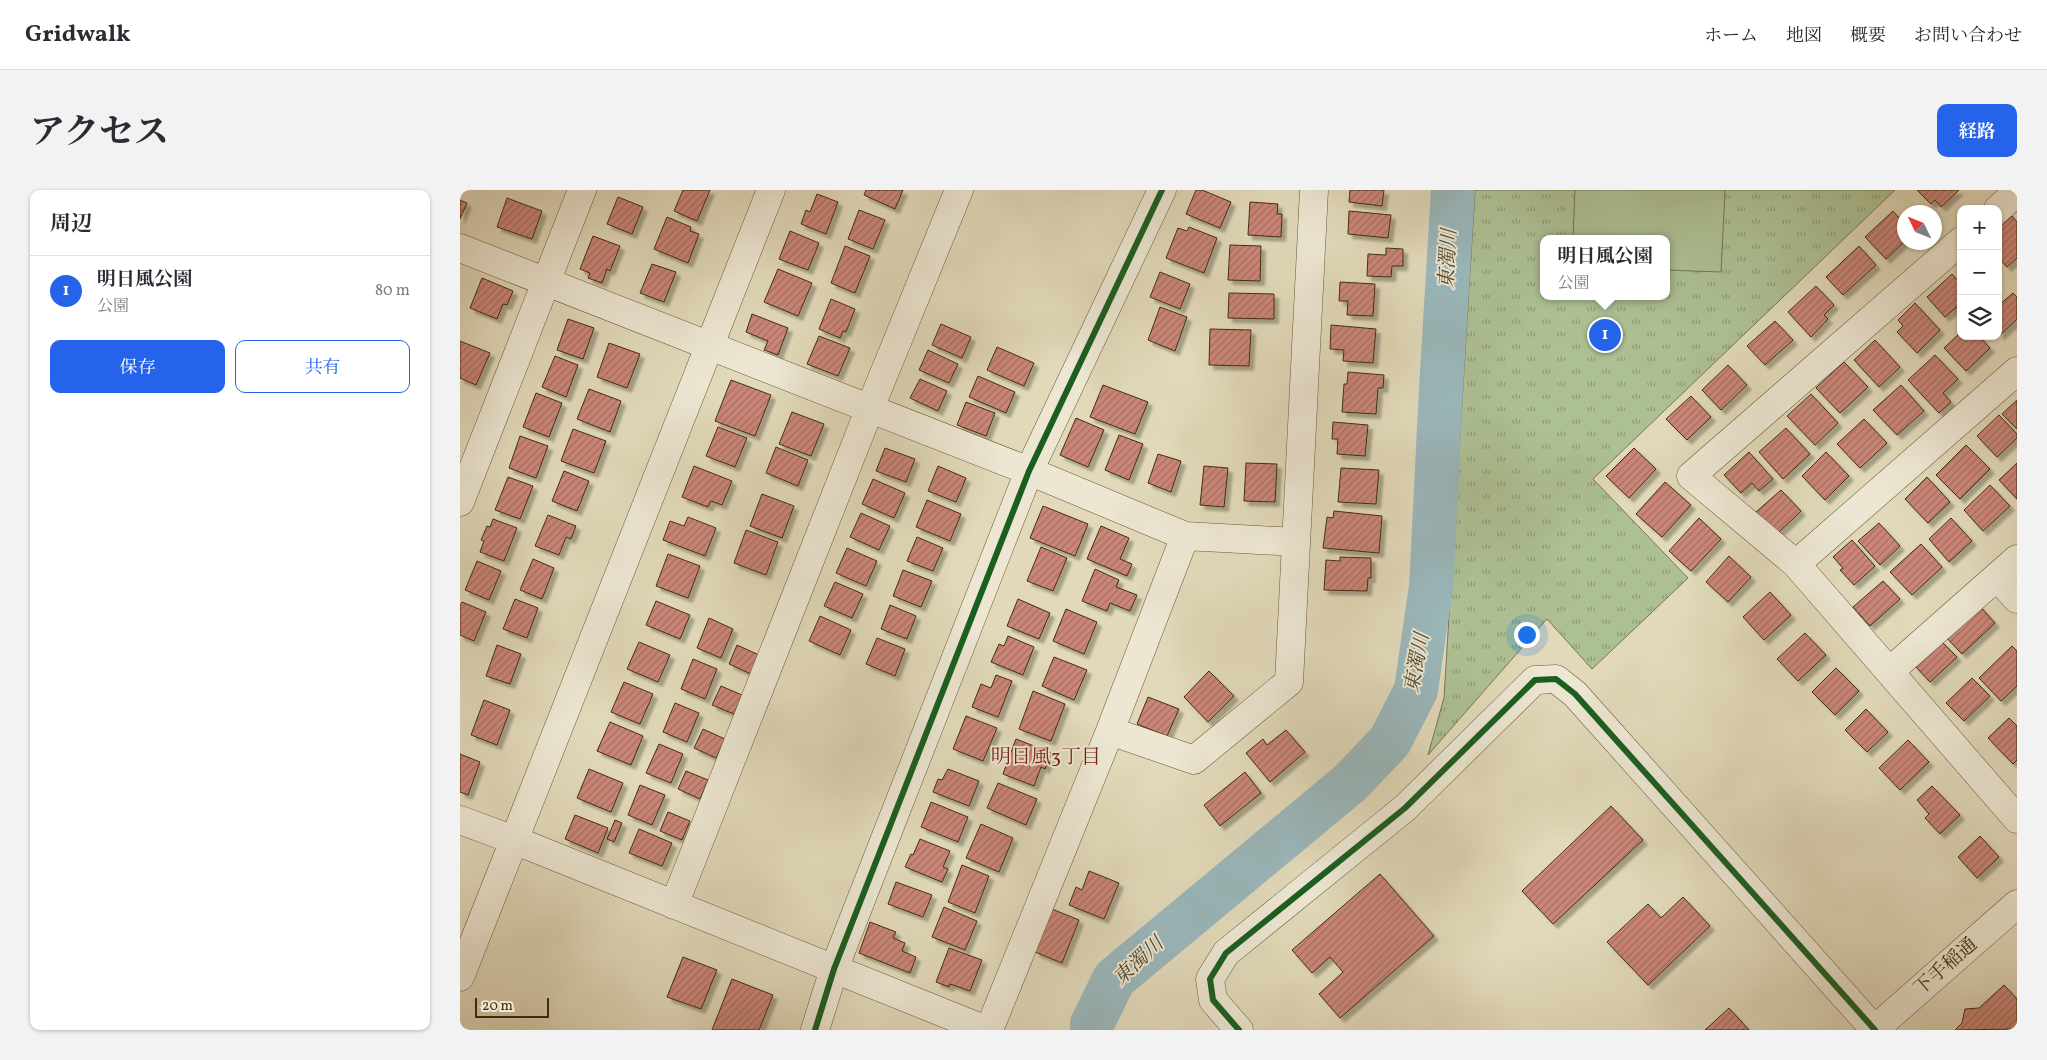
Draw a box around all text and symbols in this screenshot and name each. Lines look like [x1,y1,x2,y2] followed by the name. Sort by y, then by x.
[25,18,131,52] text: Gridwalk
[1704,24,1758,49] text: ホーム
[1786,24,1822,49] text: 地図
[1850,24,1886,49] text: 概要
[1914,24,2022,49] text: お問い合わせ
[1937,104,2017,157] button: 経路
[30,110,169,158] text: アクセス
[1897,205,1942,250] north arrow
[1957,205,2002,340] map controls
[1957,205,2002,250] button: +
[50,210,92,239] text: 周辺
[1433,226,1465,290] water label: 東濁川
[1540,235,1670,300] popup
[1557,244,1653,270] text: 明日風公園
[1957,250,2002,295] button: −
[97,267,192,293] text: 明日風公園
[1557,273,1590,295] text: 公園
[63,280,69,302] text: 1
[375,280,410,302] text: 80 m
[1957,295,2002,340] button: layers
[97,296,129,318] text: 公園
[1589,316,1621,354] pin: 1
[50,340,225,393] button: 保存
[235,340,410,393] button: 共有
[1514,622,1540,648] your location
[1399,629,1438,695] water label: 東濁川
[991,744,1101,772] district label: 明日風3丁目
[1108,930,1172,993] water label: 東濁川
[1909,932,1983,1002] street label: 下手稲通
[475,995,549,1018] scale bar
[482,997,513,1016] text: 20 m

